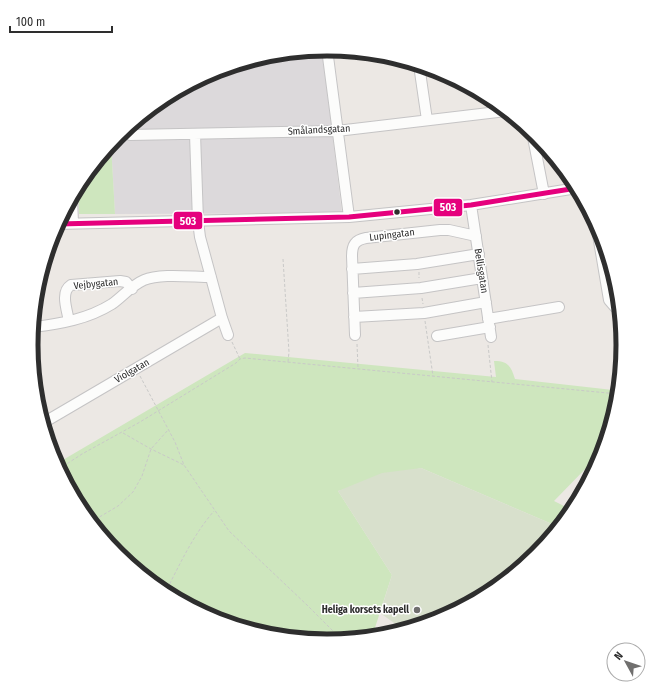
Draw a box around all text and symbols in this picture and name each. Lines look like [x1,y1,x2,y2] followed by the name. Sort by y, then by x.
[10,8,112,34] scale bar
[16,15,45,29] text: 100 m
[287,121,351,138] street label: Smålandsgatan
[433,198,463,217] line badge: 503
[440,201,456,214] text: 503
[392,207,402,217] unlabelled marker
[173,211,203,230] line badge: 503
[180,215,196,228] text: 503
[369,226,415,244] street label: Lupingatan
[472,248,490,294] street label: Bellisgatan
[73,276,119,292] street label: Vejbygatan
[112,356,152,386] street label: Violgatan
[322,604,409,616] place label: Heliga korsets kapell
[412,605,422,615] marker: Heliga korsets kapell
[606,642,646,682] north arrow
[612,649,626,663] text: N

